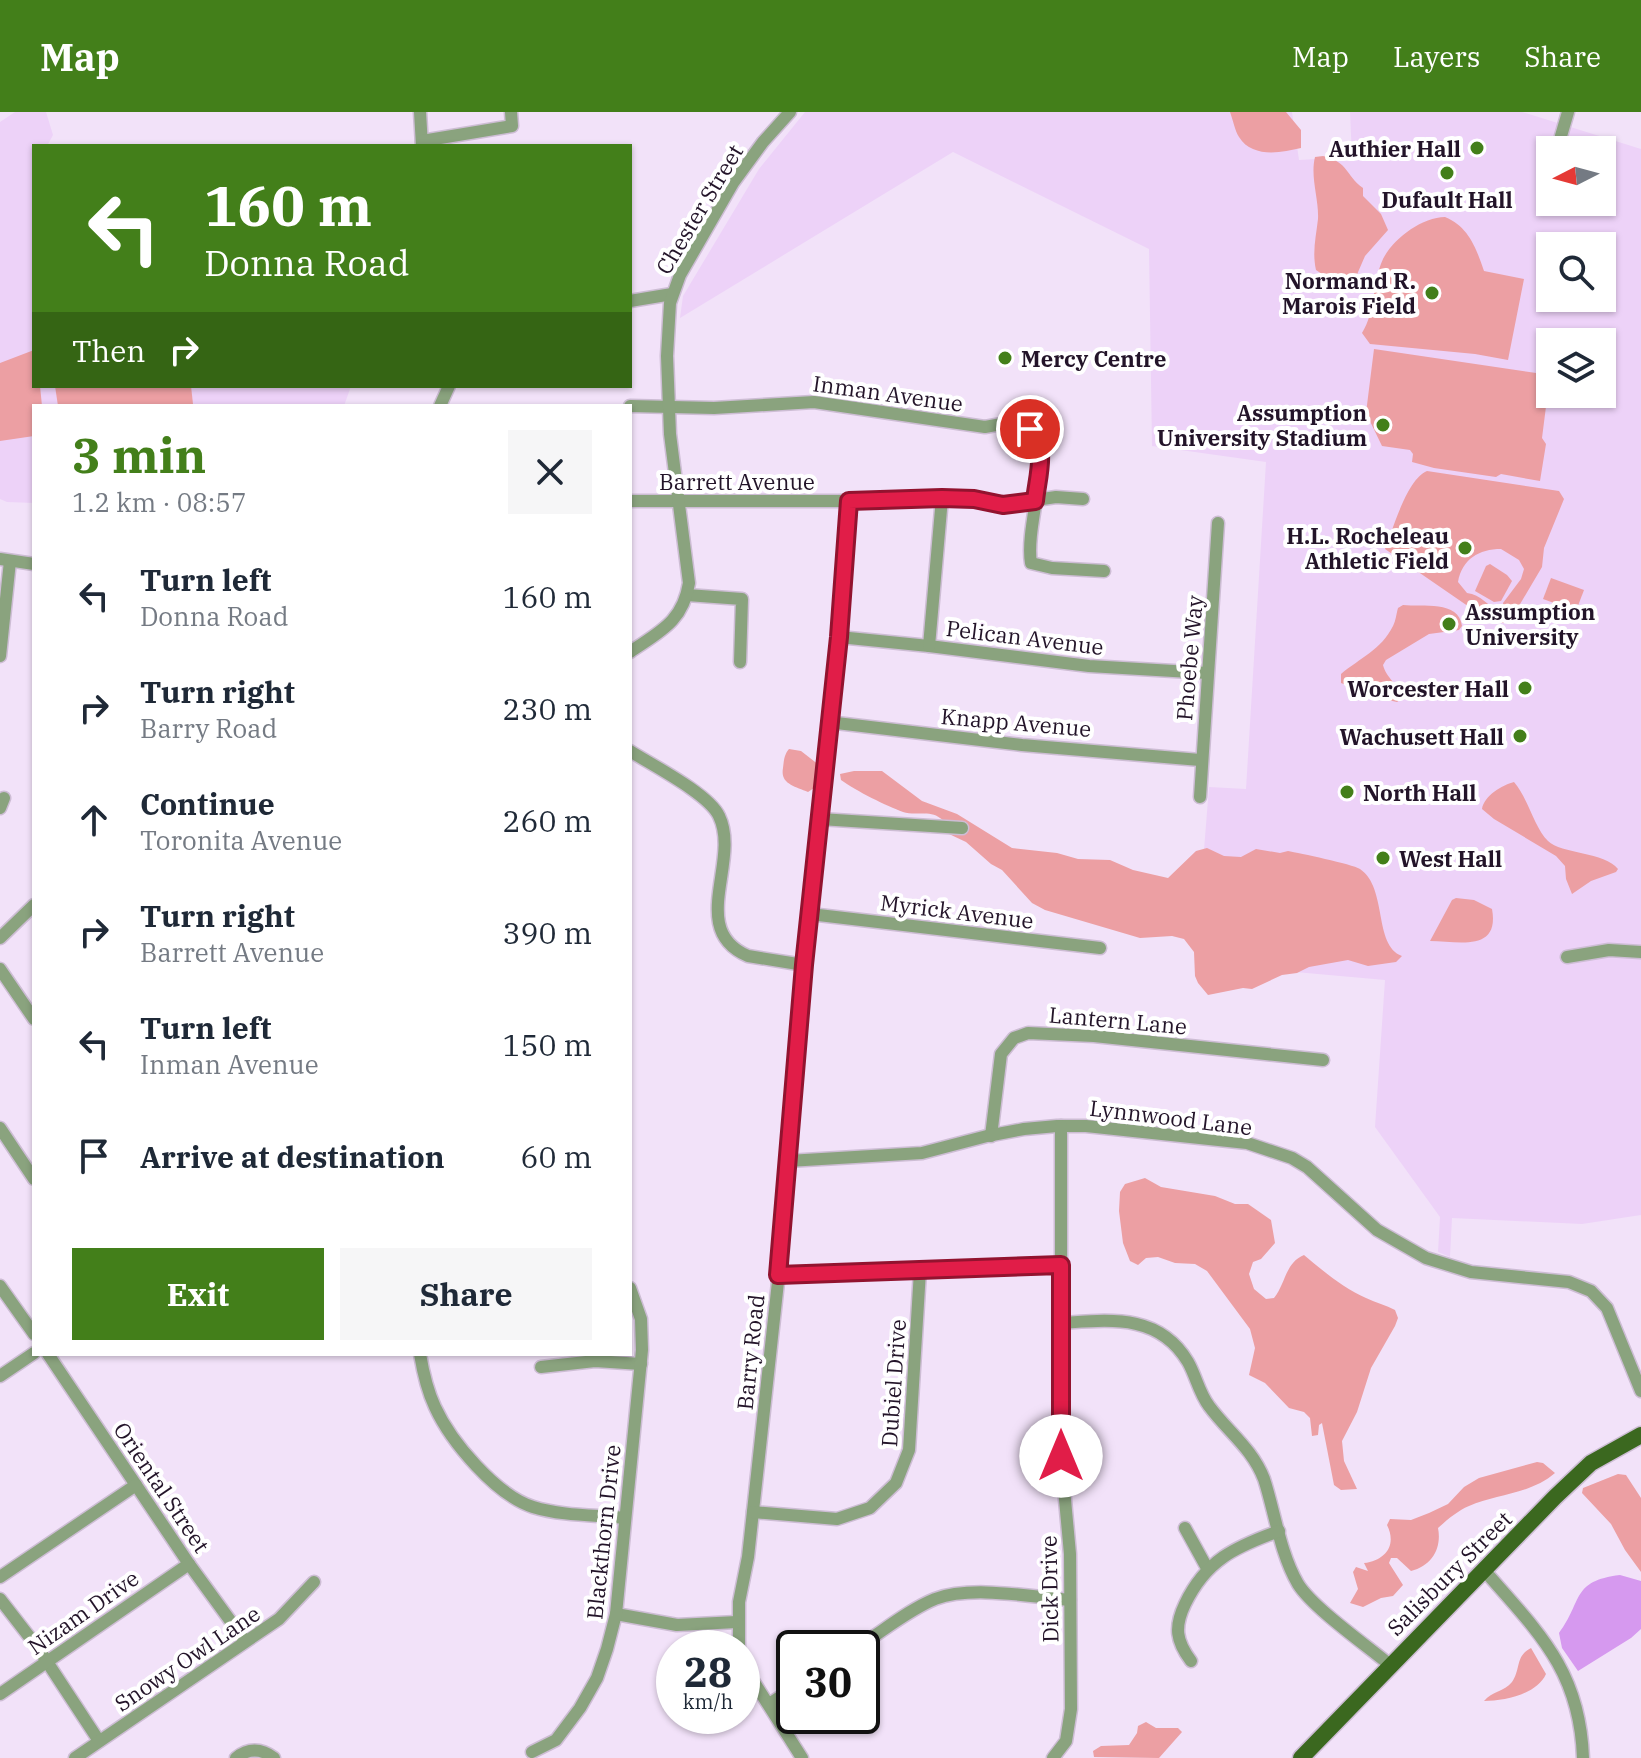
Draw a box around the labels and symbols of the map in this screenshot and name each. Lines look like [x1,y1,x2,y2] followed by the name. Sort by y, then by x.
[1329,134,1461,163] place label: Authier Hall
[1536,136,1616,216] north arrow
[649,139,749,279] street label: Chester Street
[1468,139,1486,157] marker: Authier Hall
[1438,164,1456,182] marker: Dufault Hall
[1381,185,1513,214] place label: Dufault Hall
[1282,266,1416,320] place label: Normand R. Marois Field
[1423,284,1441,302] marker: Normand R. Marois Field
[1021,344,1166,373] place label: Mercy Centre
[996,349,1014,367] marker: Mercy Centre
[811,368,965,418] street label: Inman Avenue
[996,395,1064,463] pin
[1157,398,1367,452] place label: Assumption University Stadium
[1374,416,1392,434] marker: Assumption University Stadium
[659,467,815,496] street label: Barrett Avenue
[1286,521,1449,575] place label: H.L. Rocheleau Athletic Field
[1456,539,1474,557] marker: H.L. Rocheleau Athletic Field
[1169,594,1209,722] street label: Phoebe Way
[1465,597,1595,651] place label: Assumption University
[945,613,1105,661] street label: Pelican Avenue
[1440,615,1458,633] marker: Assumption University
[1347,674,1509,703] place label: Worcester Hall
[1516,679,1534,697] marker: Worcester Hall
[940,701,1092,743] street label: Knapp Avenue
[1340,722,1504,751] place label: Wachusett Hall
[1511,727,1529,745] marker: Wachusett Hall
[1363,778,1476,807] place label: North Hall
[1338,783,1356,801] marker: North Hall
[1399,844,1502,873] place label: West Hall
[1374,849,1392,867] marker: West Hall
[879,887,1035,935] street label: Myrick Avenue
[1048,1000,1188,1040] street label: Lantern Lane
[1088,1093,1254,1141] street label: Lynnwood Lane
[730,1293,770,1411] street label: Barry Road
[874,1318,912,1448] street label: Dubiel Drive
[1019,1414,1103,1498] position arrow
[108,1416,217,1558] street label: Oriental Street
[579,1443,627,1621] street label: Blackthorn Drive
[1380,1504,1518,1642] street label: Salisbury Street
[1034,1535,1064,1643] street label: Dick Drive
[22,1563,144,1661] street label: Nizam Drive
[109,1599,265,1717] street label: Snowy Owl Lane
[776,1630,880,1734] speed limit sign: 30

